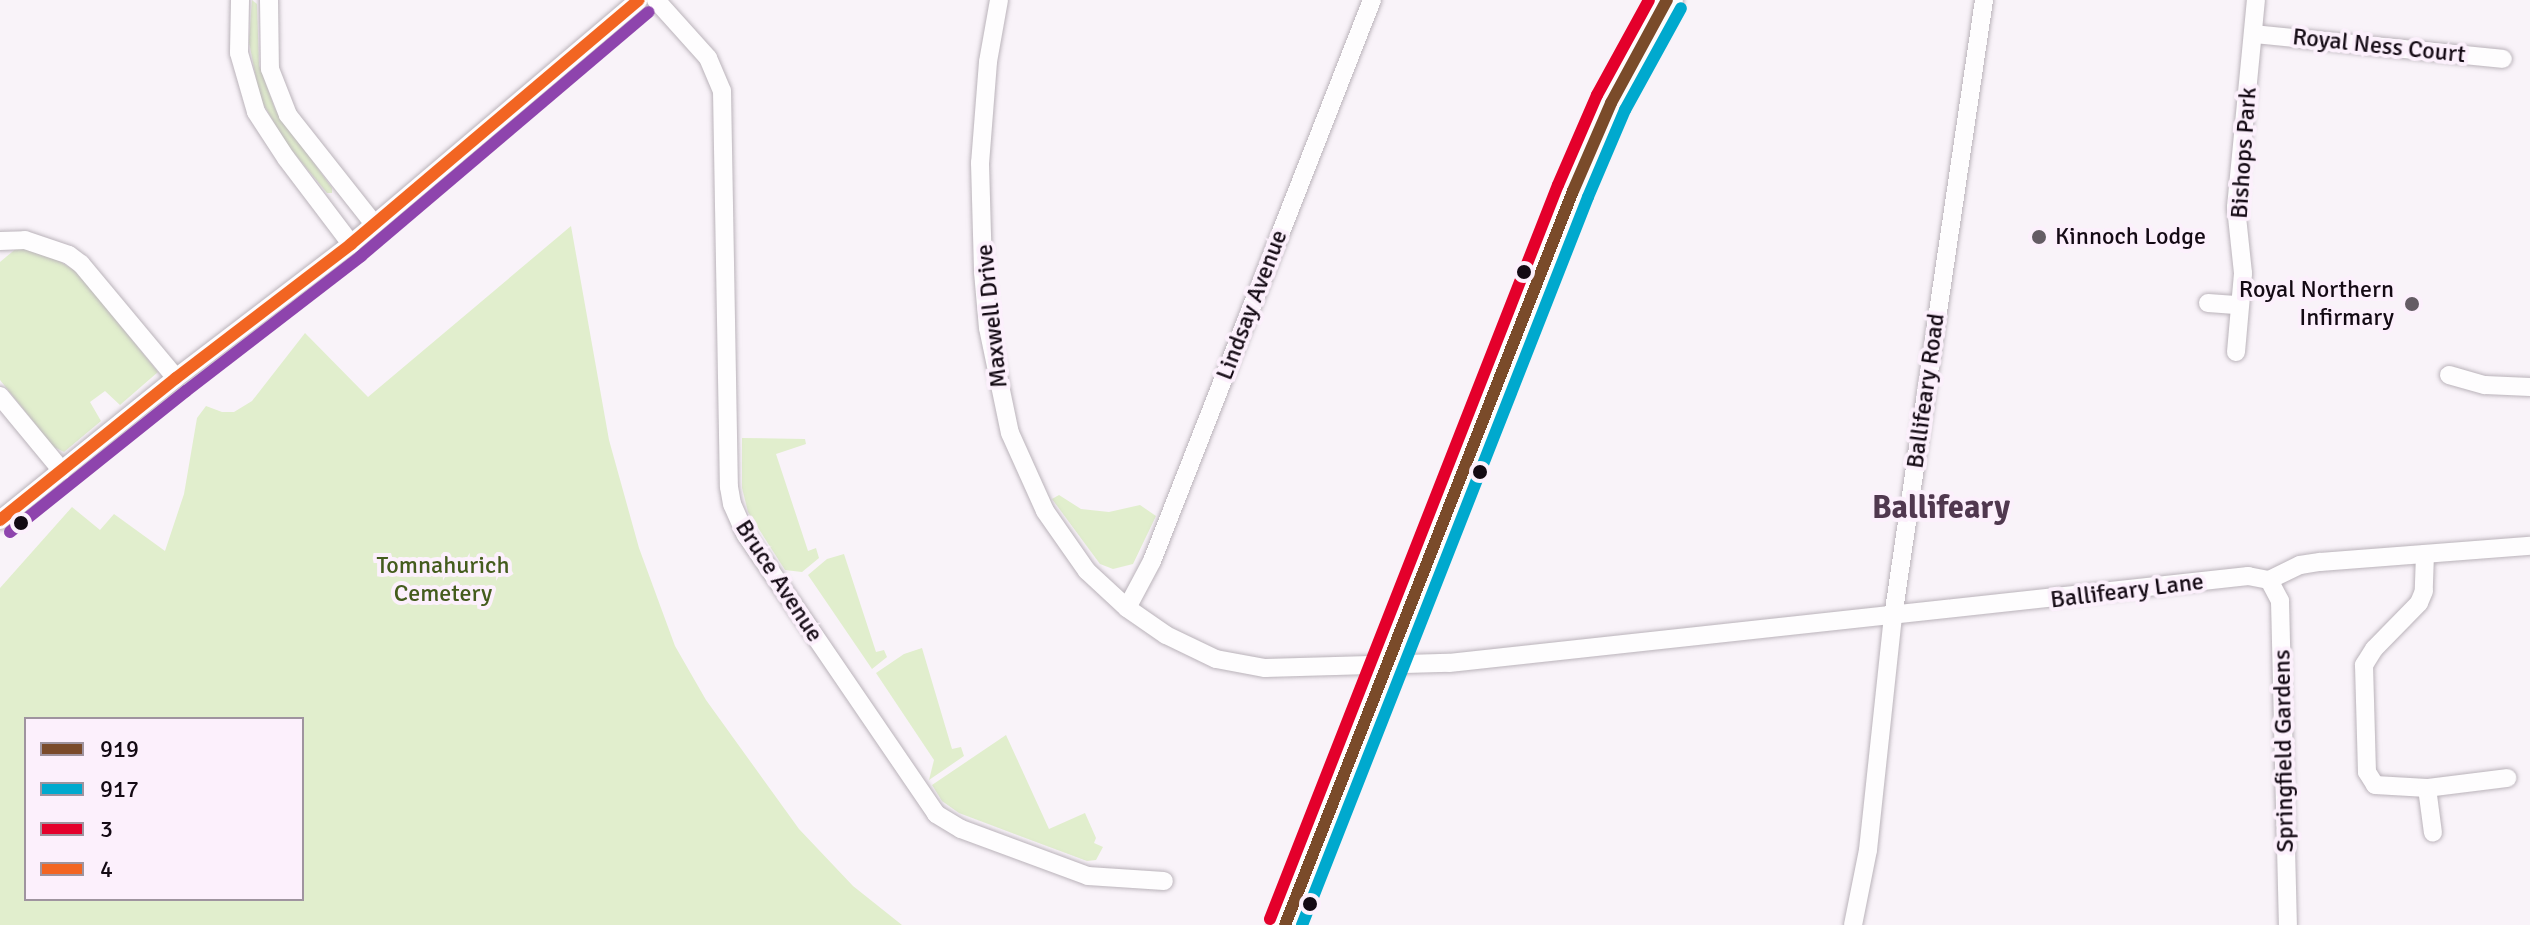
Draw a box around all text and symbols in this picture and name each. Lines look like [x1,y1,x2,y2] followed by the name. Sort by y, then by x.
[2291,23,2467,69] street label: Royal Ness Court
[2225,86,2263,220] street label: Bishops Park
[2055,223,2206,251] place label: Kinnoch Lodge
[1210,226,1294,384] street label: Lindsay Avenue
[2030,228,2048,246] marker: Kinnoch Lodge
[970,243,1014,389] street label: Maxwell Drive
[1516,264,1532,280] unlabelled marker
[2239,276,2394,332] place label: Royal Northern Infirmary
[2401,293,2423,315] marker: Royal Northern Infirmary
[1901,312,1951,470] street label: Ballifeary Road
[1472,464,1488,480] unlabelled marker
[1872,489,2010,527] district label: Ballifeary
[13,515,29,531] unlabelled marker
[729,515,829,647] street label: Bruce Avenue
[376,552,510,608] park label: Tomnahurich Cemetery
[2049,567,2205,615] street label: Ballifeary Lane
[2268,649,2300,853] street label: Springfield Gardens
[24,717,304,901] legend
[100,734,139,764] text: 919
[100,774,139,804] text: 917
[100,814,113,844] text: 3
[100,854,113,884] text: 4
[1302,896,1318,912] unlabelled marker

